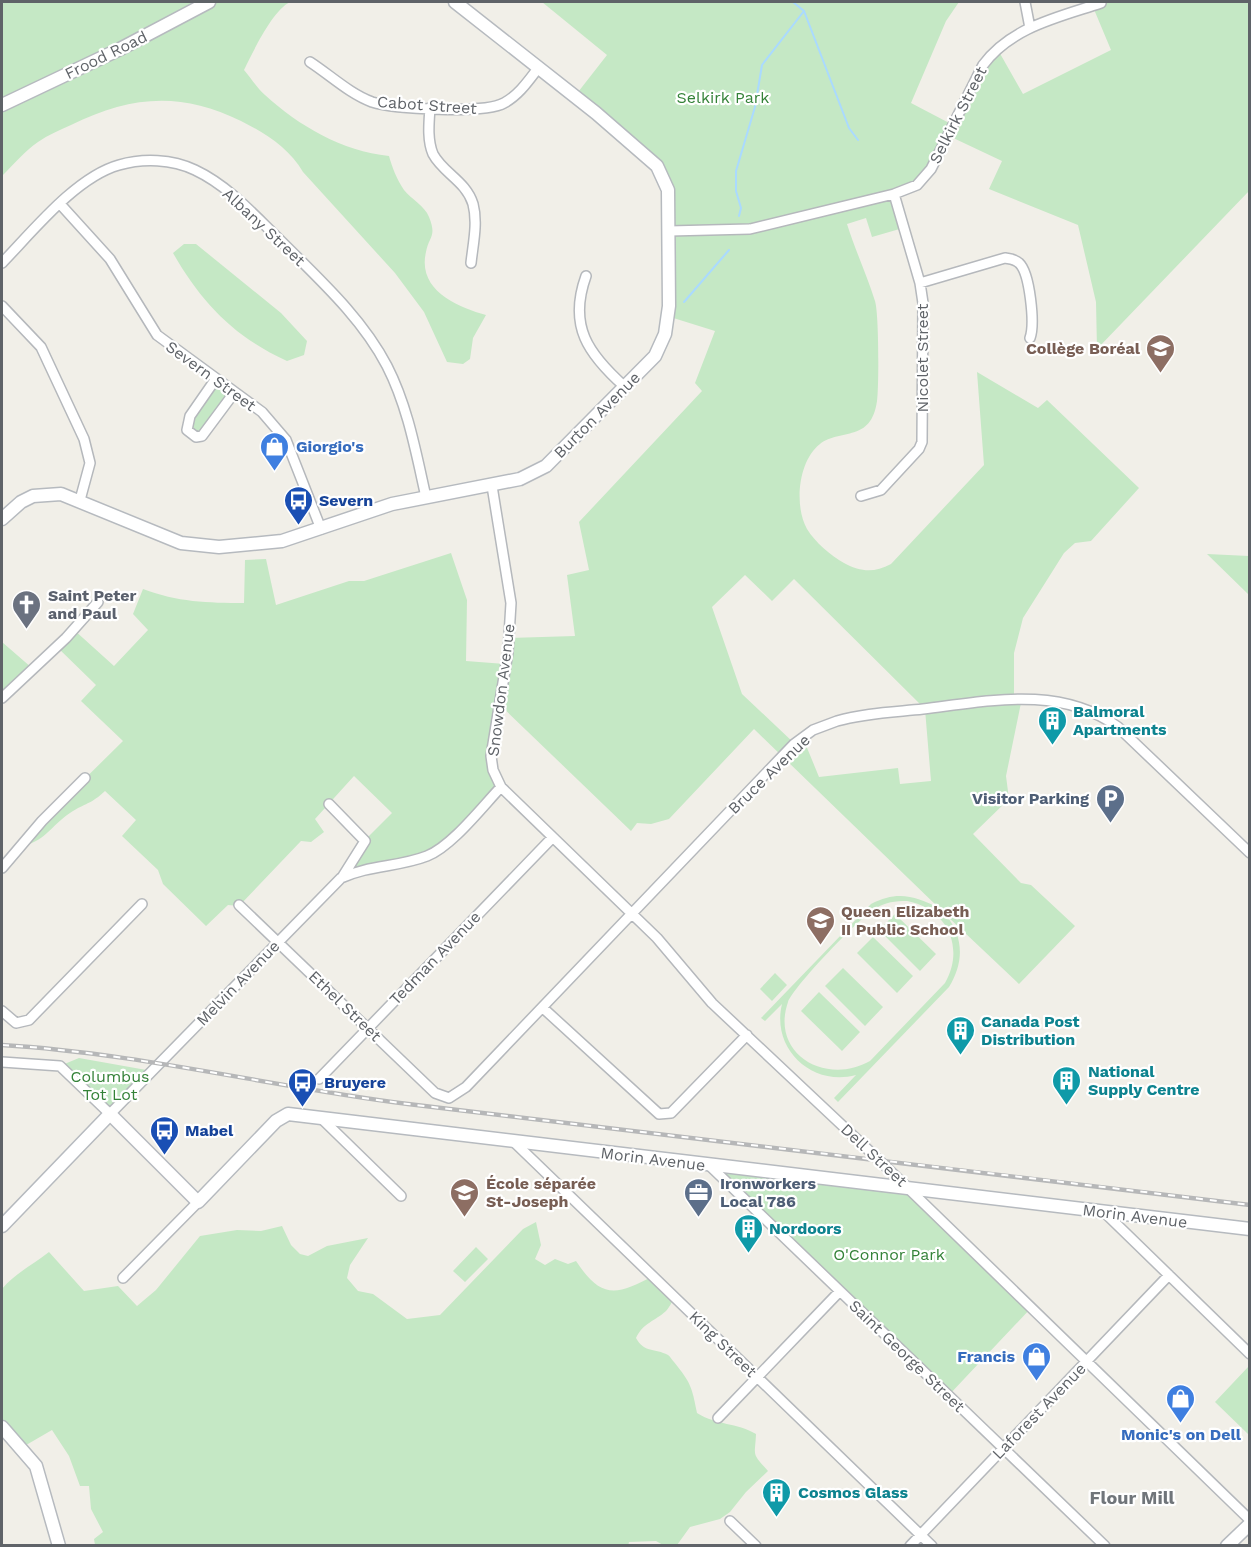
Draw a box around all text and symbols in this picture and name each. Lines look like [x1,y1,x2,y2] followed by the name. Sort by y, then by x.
[62,27,150,83] street label: Frood Road
[925,63,991,167] street label: Selkirk Street
[677,88,769,107] park label: Selkirk Park
[377,92,478,118] street label: Cabot Street
[219,184,309,270] street label: Albany Street
[913,303,932,412] street label: Nicolet Street
[1145,332,1177,374] school or university icon: Collège Boréal
[162,337,260,415] street label: Severn Street
[1026,339,1141,358] place label: Collège Boréal
[550,368,644,462] street label: Burton Avenue
[259,430,291,472] shop icon: Giorgio's
[296,437,364,456] place label: Giorgio's
[282,484,314,526] bus stop icon: Severn
[319,491,373,510] place label: Severn
[48,586,136,623] place label: Saint Peter and Paul
[11,588,43,630] church icon: Saint Peter and Paul
[483,623,519,757] street label: Snowdon Avenue
[1073,702,1167,739] place label: Balmoral Apartments
[1036,704,1068,746] building icon: Balmoral Apartments
[724,730,814,818] street label: Bruce Avenue
[1094,782,1126,824] parking icon: Visitor Parking
[972,789,1089,808] place label: Visitor Parking
[841,902,970,939] place label: Queen Elizabeth II Public School
[804,904,836,946] school or university icon: Queen Elizabeth II Public School
[386,907,484,1009] street label: Tedman Avenue
[193,936,283,1030] street label: Melvin Avenue
[305,967,386,1046] street label: Ethel Street
[981,1012,1080,1049] place label: Canada Post Distribution
[944,1014,976,1056] building icon: Canada Post Distribution
[1088,1062,1200,1099] place label: National Supply Centre
[1051,1064,1083,1106] building icon: National Supply Centre
[287,1066,319,1108] bus stop icon: Bruyere
[71,1067,149,1104] park label: Columbus Tot Lot
[324,1073,386,1092] place label: Bruyere
[148,1114,180,1156] bus stop icon: Mabel
[837,1120,911,1191] street label: Dell Street
[185,1121,234,1140] place label: Mabel
[600,1143,706,1175] street label: Morin Avenue
[486,1174,596,1211] place label: École séparée St-Joseph
[720,1174,816,1211] place label: Ironworkers Local 786
[449,1176,481,1218] school or university icon: École séparée St-Joseph
[683,1176,715,1218] office icon: Ironworkers Local 786
[1082,1200,1188,1232] street label: Morin Avenue
[732,1212,764,1254] building icon: Nordoors
[769,1219,842,1238] place label: Nordoors
[833,1245,945,1264] park label: O'Connor Park
[845,1296,969,1416] street label: Saint George Street
[685,1307,761,1381] street label: King Street
[1020,1340,1052,1382] shop icon: Francis
[957,1347,1015,1366] place label: Francis
[988,1359,1090,1463] street label: Laforest Avenue
[1165,1382,1197,1424] shop icon: Monic's on Dell
[1121,1425,1242,1444] place label: Monic's on Dell
[761,1476,793,1518] building icon: Cosmos Glass
[798,1483,908,1502] place label: Cosmos Glass
[1090,1487,1175,1508] district label: Flour Mill

